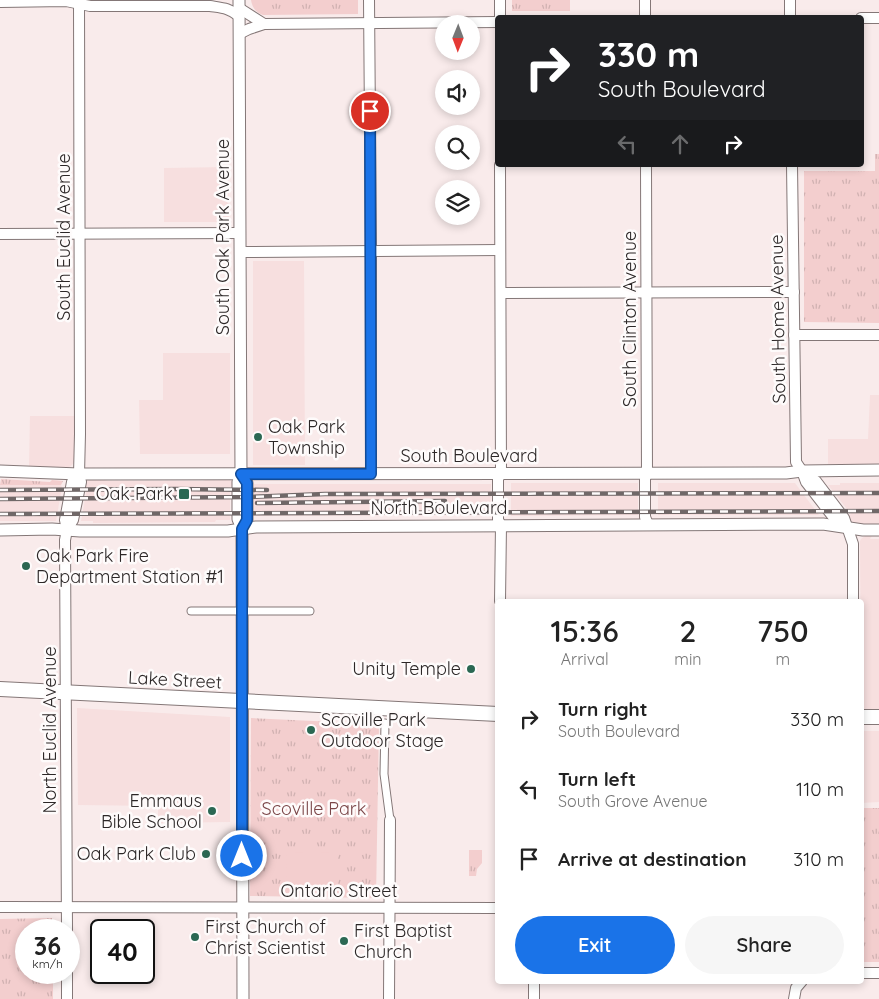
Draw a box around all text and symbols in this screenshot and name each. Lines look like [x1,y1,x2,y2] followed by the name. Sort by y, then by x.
[435,15,480,60] north arrow
[435,15,480,225] map controls
[598,32,699,76] text: 330 m
[515,35,580,100] icon: right
[435,70,480,115] button: sound
[598,75,766,103] text: South Boulevard
[349,90,391,132] pin
[356,97,384,125] icon: arrive
[435,125,480,170] button: search
[613,130,641,158] icon: left
[666,130,694,158] icon: ahead
[719,130,747,158] icon: right
[211,139,234,335] street label: South Oak Park Avenue
[52,153,75,321] street label: South Euclid Avenue
[435,180,480,225] button: layers
[618,231,641,407] street label: South Clinton Avenue
[765,234,790,404] street label: South Home Avenue
[268,415,345,459] place label: Oak Park Township
[252,431,264,443] marker: Oak Park Township
[400,444,538,467] street label: South Boulevard
[96,482,173,505] place label: Oak Park
[177,487,191,501] marker: Oak Park
[371,496,507,519] street label: North Boulevard
[36,544,224,588] place label: Oak Park Fire Department Station #1
[20,560,32,572] marker: Oak Park Fire Department Station #1
[551,612,619,650] text: 15:36
[679,612,696,650] text: 2
[757,612,808,650] text: 750
[38,646,61,814] street label: North Euclid Avenue
[561,649,609,669] text: Arrival
[674,649,702,669] text: min
[775,649,790,669] text: m
[352,657,461,680] place label: Unity Temple
[465,663,477,675] marker: Unity Temple
[127,666,223,693] street label: Lake Street
[558,697,647,721] text: Turn right
[515,705,543,733] icon: right
[790,707,844,731] text: 330 m
[321,708,444,752] place label: Scoville Park Outdoor Stage
[558,721,680,741] text: South Boulevard
[305,724,317,736] marker: Scoville Park Outdoor Stage
[558,767,636,791] text: Turn left
[515,775,543,803] icon: left
[796,777,844,801] text: 110 m
[101,789,202,833] place label: Emmaus Bible School
[558,791,708,811] text: South Grove Avenue
[262,797,366,820] park label: Scoville Park
[206,805,218,817] marker: Emmaus Bible School
[215,829,267,881] position arrow
[77,842,196,865] place label: Oak Park Club
[515,845,543,873] icon: arrive
[558,847,747,871] text: Arrive at destination
[793,847,844,871] text: 310 m
[200,848,212,860] marker: Oak Park Club
[281,879,397,902] street label: Ontario Street
[205,915,327,959] place label: First Church of Christ Scientist
[515,916,675,974] button: Exit
[685,916,844,974] button: Share
[90,919,155,984] speed limit sign: 40
[354,919,452,963] place label: First Baptist Church
[34,930,61,961] text: 36
[189,931,201,943] marker: First Church of Christ Scientist
[338,935,350,947] marker: First Baptist Church
[32,956,63,971] text: km/h

